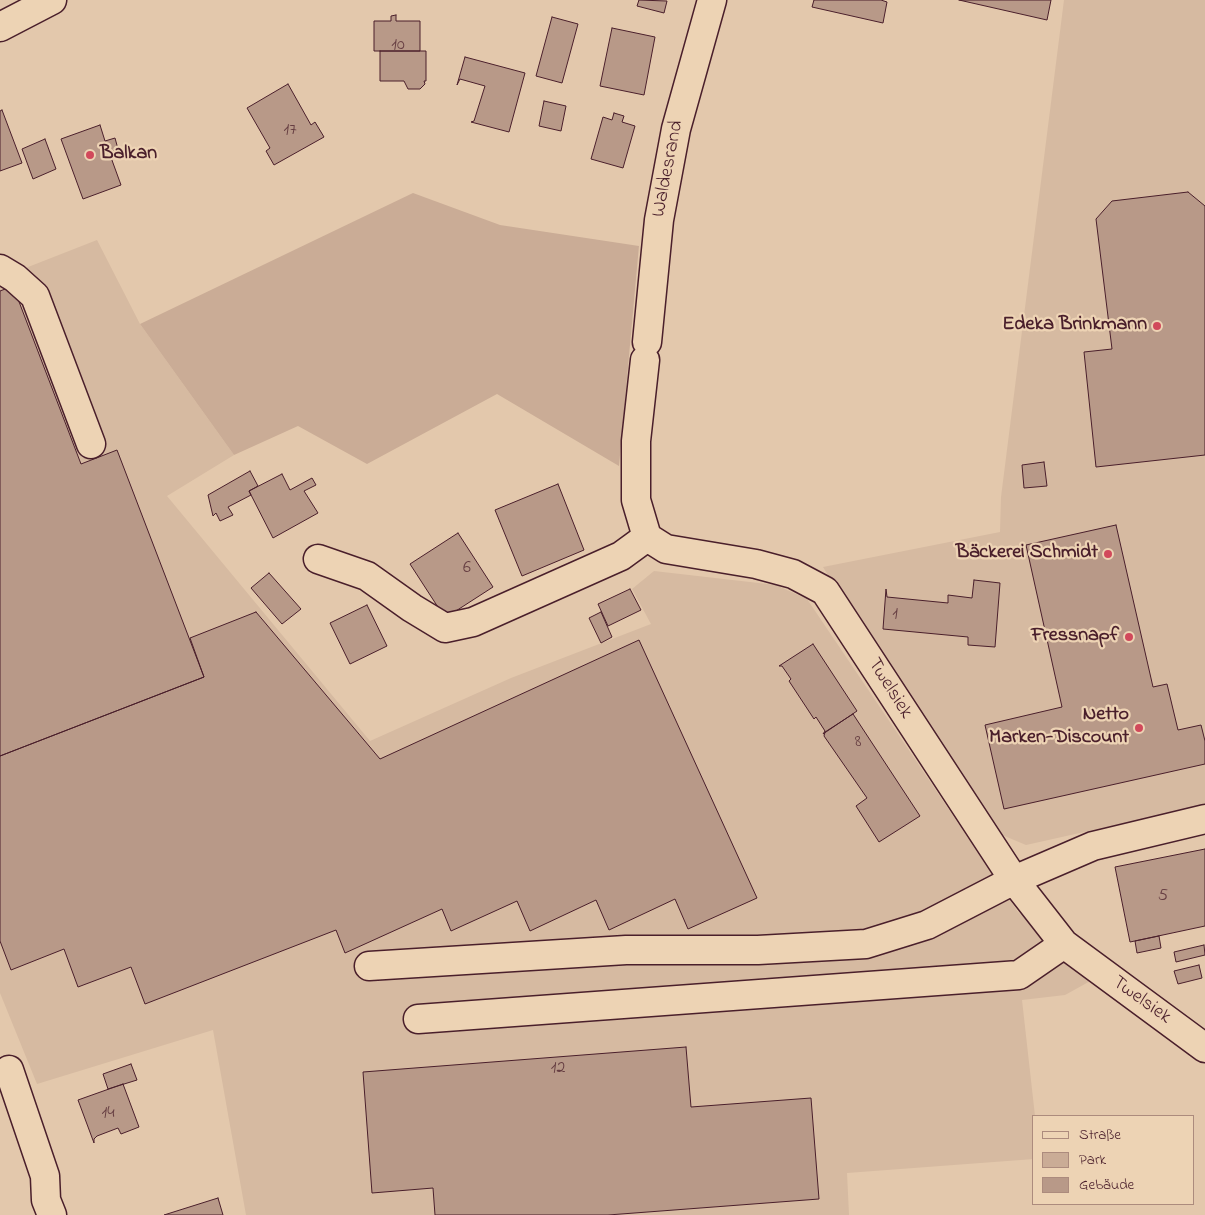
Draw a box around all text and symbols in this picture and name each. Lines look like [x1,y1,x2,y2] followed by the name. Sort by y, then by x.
[391,35,405,57] house number: 10
[648,119,690,219] street label: Waldesrand
[283,120,297,142] house number: 17
[100,143,157,167] place label: Balkan
[84,149,96,161] marker: Balkan
[1002,314,1147,338] place label: Edeka Brinkmann
[1151,320,1163,332] marker: Edeka Brinkmann
[956,542,1098,566] place label: Bäckerei Schmidt
[1102,548,1114,560] marker: Bäckerei Schmidt
[463,558,471,580] house number: 6
[892,604,898,626] house number: 1
[1031,625,1119,649] place label: Fressnapf
[1123,631,1135,643] marker: Fressnapf
[861,654,917,724] street label: Twelsiek
[989,704,1129,751] place label: Netto Marken-Discount
[1133,722,1145,734] marker: Netto Marken-Discount
[855,732,861,754] house number: 8
[1158,886,1168,908] house number: 5
[1107,972,1175,1030] street label: Twelsiek
[551,1058,565,1080] house number: 12
[101,1103,115,1125] house number: 14
[1032,1115,1195,1205] legend
[1079,1124,1121,1146] text: Straße
[1079,1149,1106,1171] text: Park
[1079,1174,1134,1196] text: Gebäude

